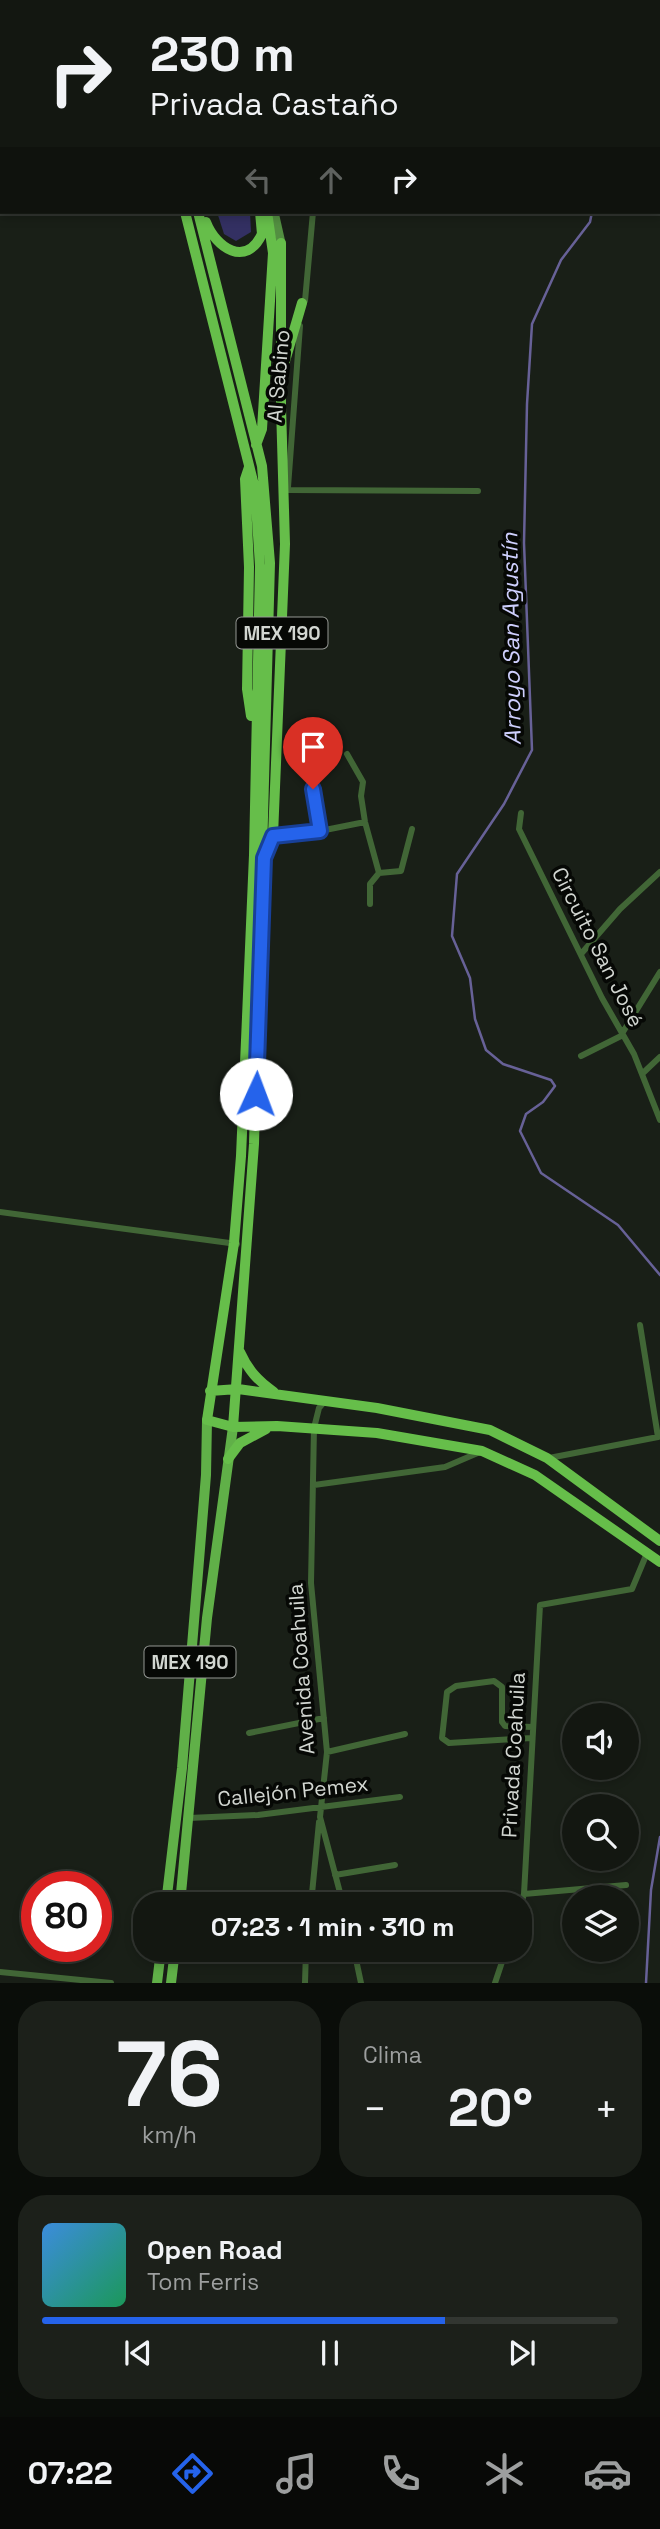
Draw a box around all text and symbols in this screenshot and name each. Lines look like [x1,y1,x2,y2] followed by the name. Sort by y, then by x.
[150,23,295,85] text: 230 m
[35,28,126,119] icon: right
[150,84,399,124] text: Privada Castaño
[239,161,277,199] icon: left
[312,161,350,199] icon: ahead
[385,161,423,199] icon: right
[260,328,296,424] street label: Al Sabino
[494,532,528,745] water label: Arroyo San Agustín
[236,618,328,648] road number: MEX 190
[283,717,343,789] pin
[294,728,332,766] icon: arrive
[546,862,650,1032] street label: Circuito San José
[219,1057,293,1131] position arrow
[282,1582,320,1756] street label: Avenida Coahuila
[144,1646,235,1678] road number: MEX 190
[495,1671,531,1839] street label: Privada Coahuila
[562,1703,639,1962] map controls
[562,1703,639,1780] button: sound
[216,1770,370,1812] street label: Callejón Pemex
[562,1794,639,1871] button: search
[21,1871,112,1962] speed limit sign: 80
[562,1885,639,1962] button: layers
[211,1910,454,1944] text: 07:23 · 1 min · 310 m
[116,2016,223,2133] text: 76
[363,2040,422,2070] text: Clima
[448,2075,533,2141] text: 20°
[363,2085,387,2133] text: −
[594,2085,618,2133] text: +
[142,2120,197,2150] text: km/h
[147,2233,283,2267] text: Open Road
[147,2267,259,2297] text: Tom Ferris
[119,2334,157,2372] icon: previous
[311,2334,349,2372] icon: pause
[503,2334,541,2372] icon: next
[168,2449,217,2498] icon: directions
[272,2449,321,2498] icon: music
[376,2449,425,2498] icon: phone
[480,2449,529,2498] icon: climate
[583,2449,632,2498] icon: car
[27,2453,113,2493] text: 07:22

